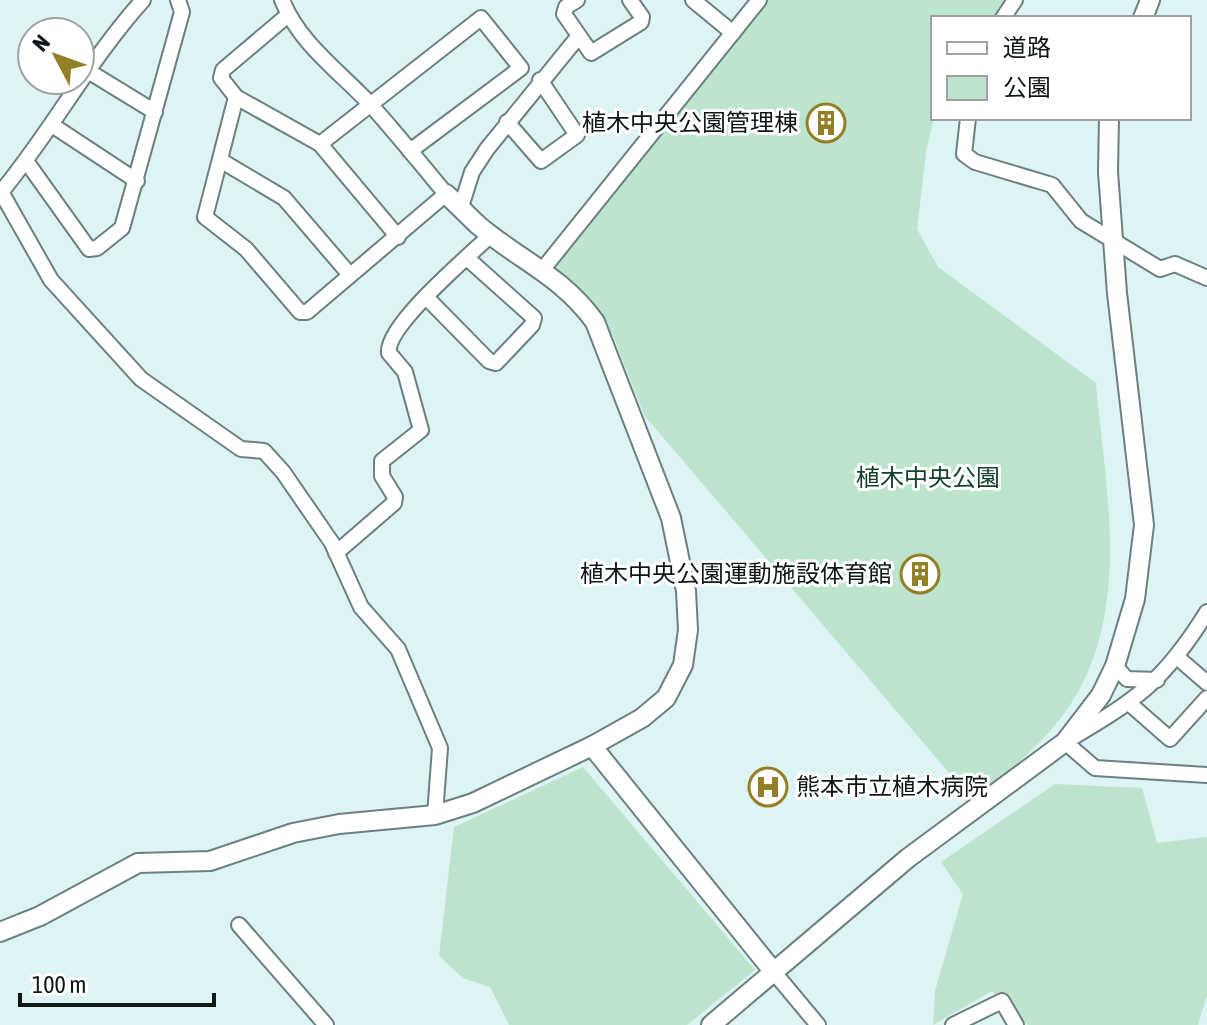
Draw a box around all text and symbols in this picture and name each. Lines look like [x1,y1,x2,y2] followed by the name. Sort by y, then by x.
[16,16,96,96] north arrow
[931,16,1191,120] legend
[27,29,55,56] text: N
[1003,34,1051,61] text: 道路
[1003,74,1051,101] text: 公園
[805,102,847,144] building icon: 植木中央公園管理棟
[582,109,798,136] place label: 植木中央公園管理棟
[856,464,1000,491] park label: 植木中央公園
[899,553,941,595] building icon: 植木中央公園運動施設体育館
[580,560,892,587] place label: 植木中央公園運動施設体育館
[747,766,789,808] hospital icon: 熊本市立植木病院
[796,773,988,800] place label: 熊本市立植木病院
[20,957,214,1007] scale bar
[32,971,86,998] text: 100 m

